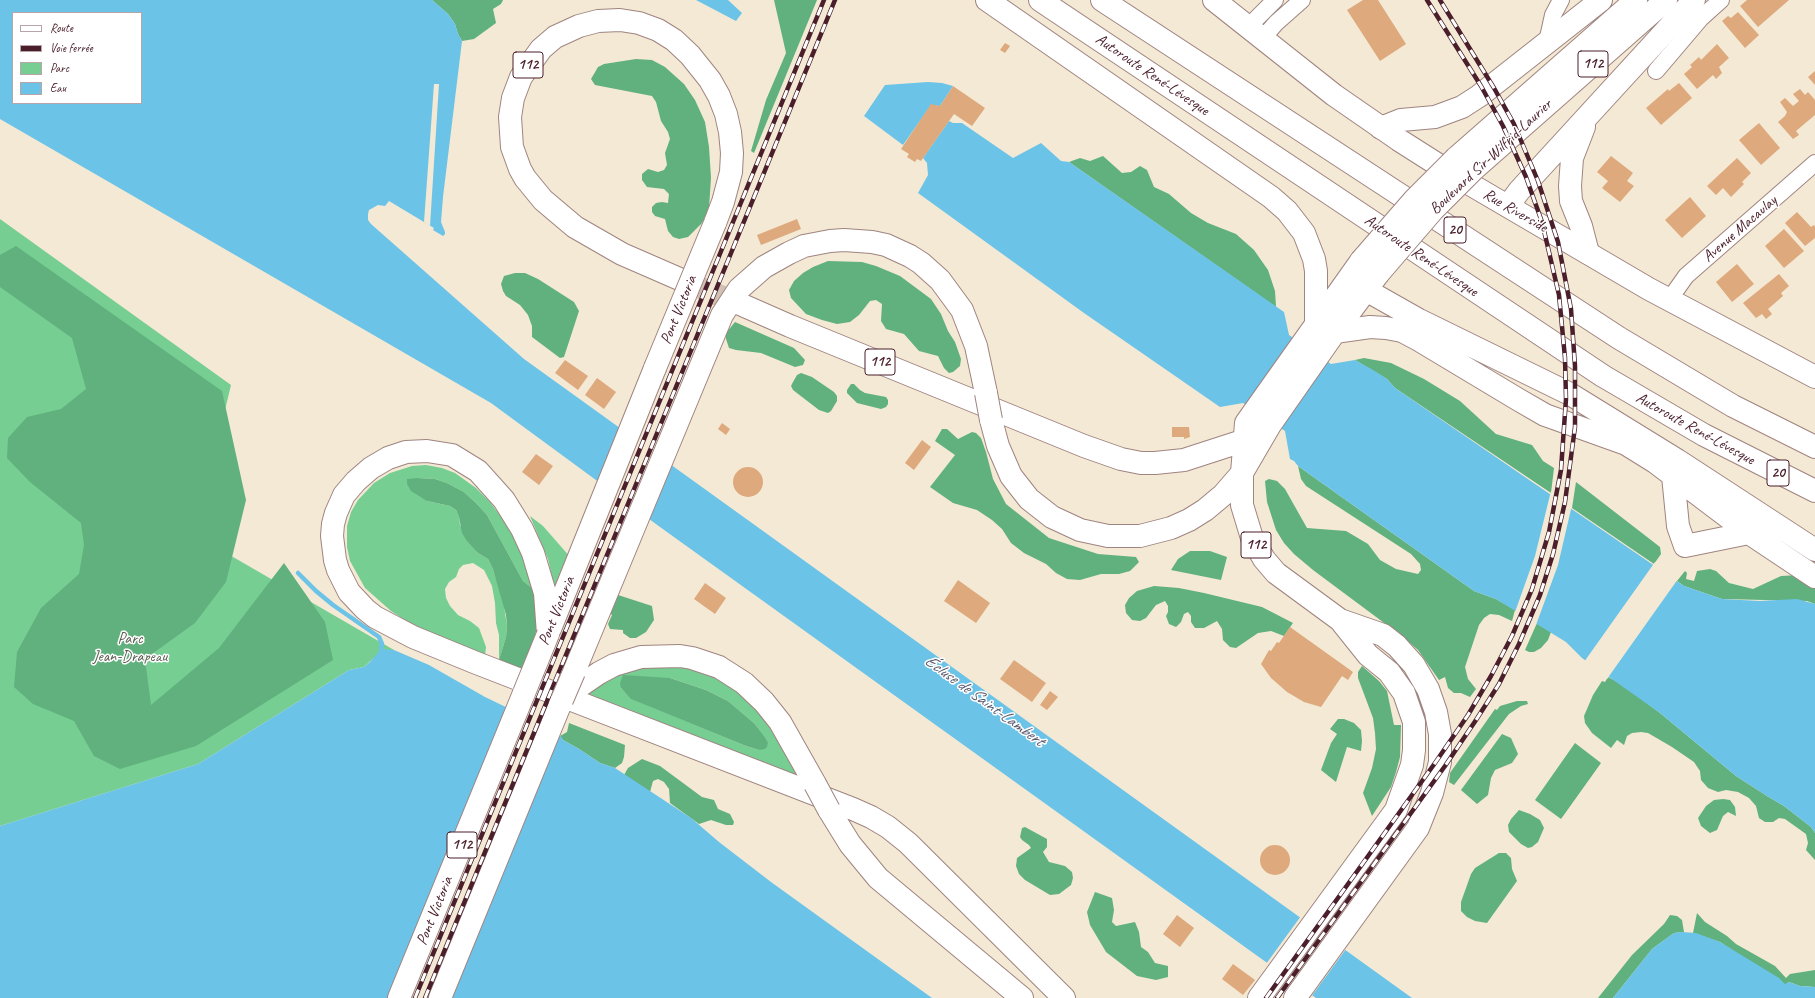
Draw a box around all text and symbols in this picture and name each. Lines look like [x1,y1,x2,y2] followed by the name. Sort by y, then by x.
[12,12,142,104] legend
[50,20,73,36] text: Route
[1092,30,1212,120] street label: Autoroute René-Lévesque
[50,40,93,56] text: Voie ferrée
[1578,51,1608,77] road number: 112
[513,52,543,78] road number: 112
[50,60,69,76] text: Parc
[50,80,66,96] text: Eau
[1426,95,1556,219] street label: Boulevard Sir-Wilfrid-Laurier
[1479,185,1551,237] street label: Rue Riverside
[1699,191,1781,267] street label: Avenue Macaulay
[1361,211,1481,301] street label: Autoroute René-Lévesque
[1444,217,1466,243] road number: 20
[657,273,701,347] street label: Pont Victoria
[865,349,895,375] road number: 112
[1632,388,1758,470] street label: Autoroute René-Lévesque
[1767,460,1789,486] road number: 20
[1241,532,1271,558] road number: 112
[535,574,579,648] street label: Pont Victoria
[93,629,167,667] park label: Parc Jean-Drapeau
[920,651,1048,751] water label: Écluse de Saint-Lambert
[447,832,477,858] road number: 112
[413,874,457,948] street label: Pont Victoria

